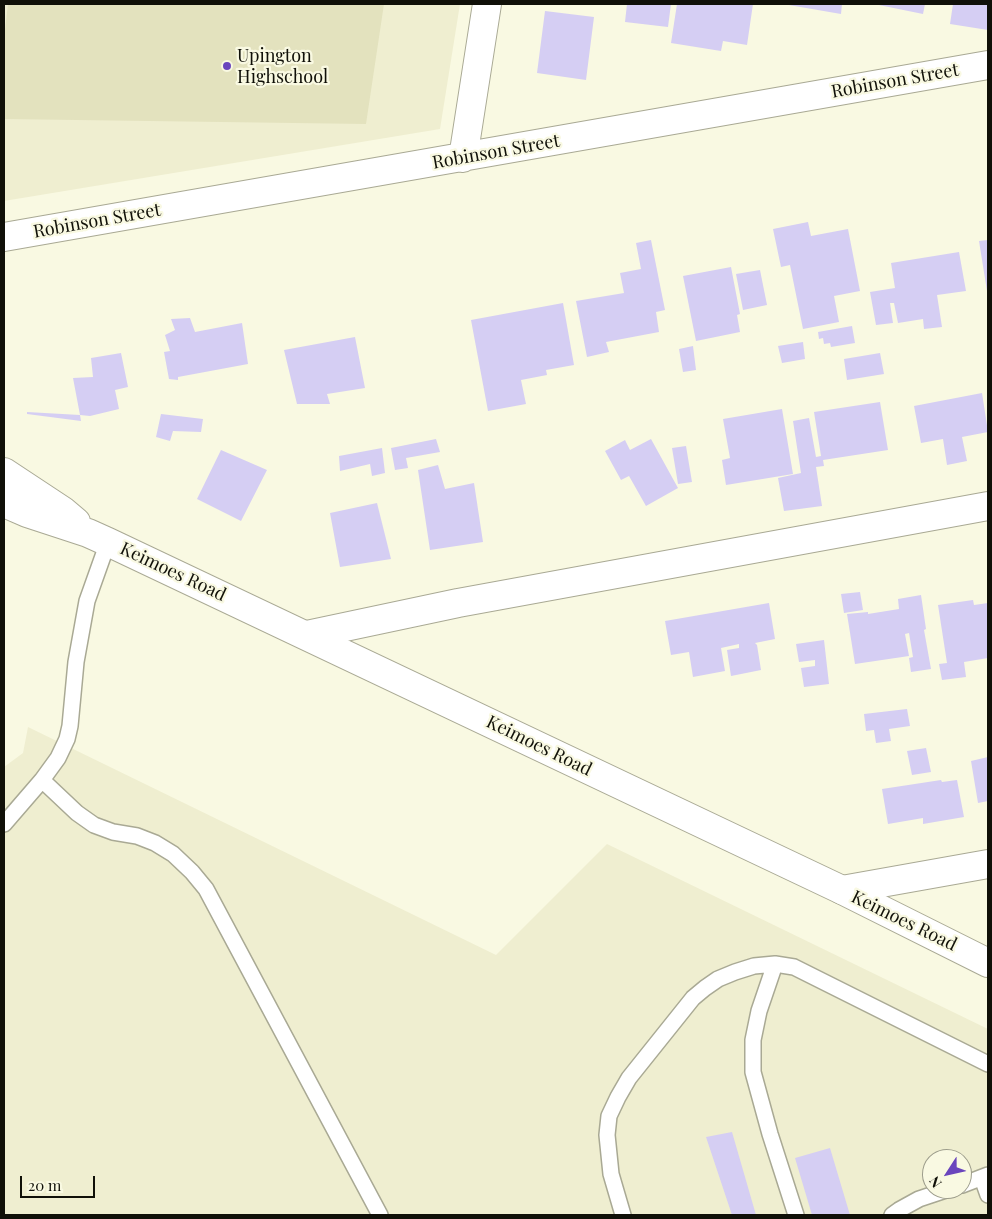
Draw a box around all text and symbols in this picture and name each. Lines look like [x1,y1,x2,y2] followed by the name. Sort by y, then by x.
[237,45,328,88] place label: Upington Highschool
[830,59,960,103] street label: Robinson Street
[221,60,233,72] marker: Upington Highschool
[431,130,561,174] street label: Robinson Street
[32,199,162,243] street label: Robinson Street
[117,538,229,606] street label: Keimoes Road
[483,711,595,781] street label: Keimoes Road
[848,886,960,956] street label: Keimoes Road
[922,1149,972,1199] north arrow
[22,1166,98,1198] scale bar
[924,1173,946,1192] text: N
[28,1175,61,1195] text: 20 m

